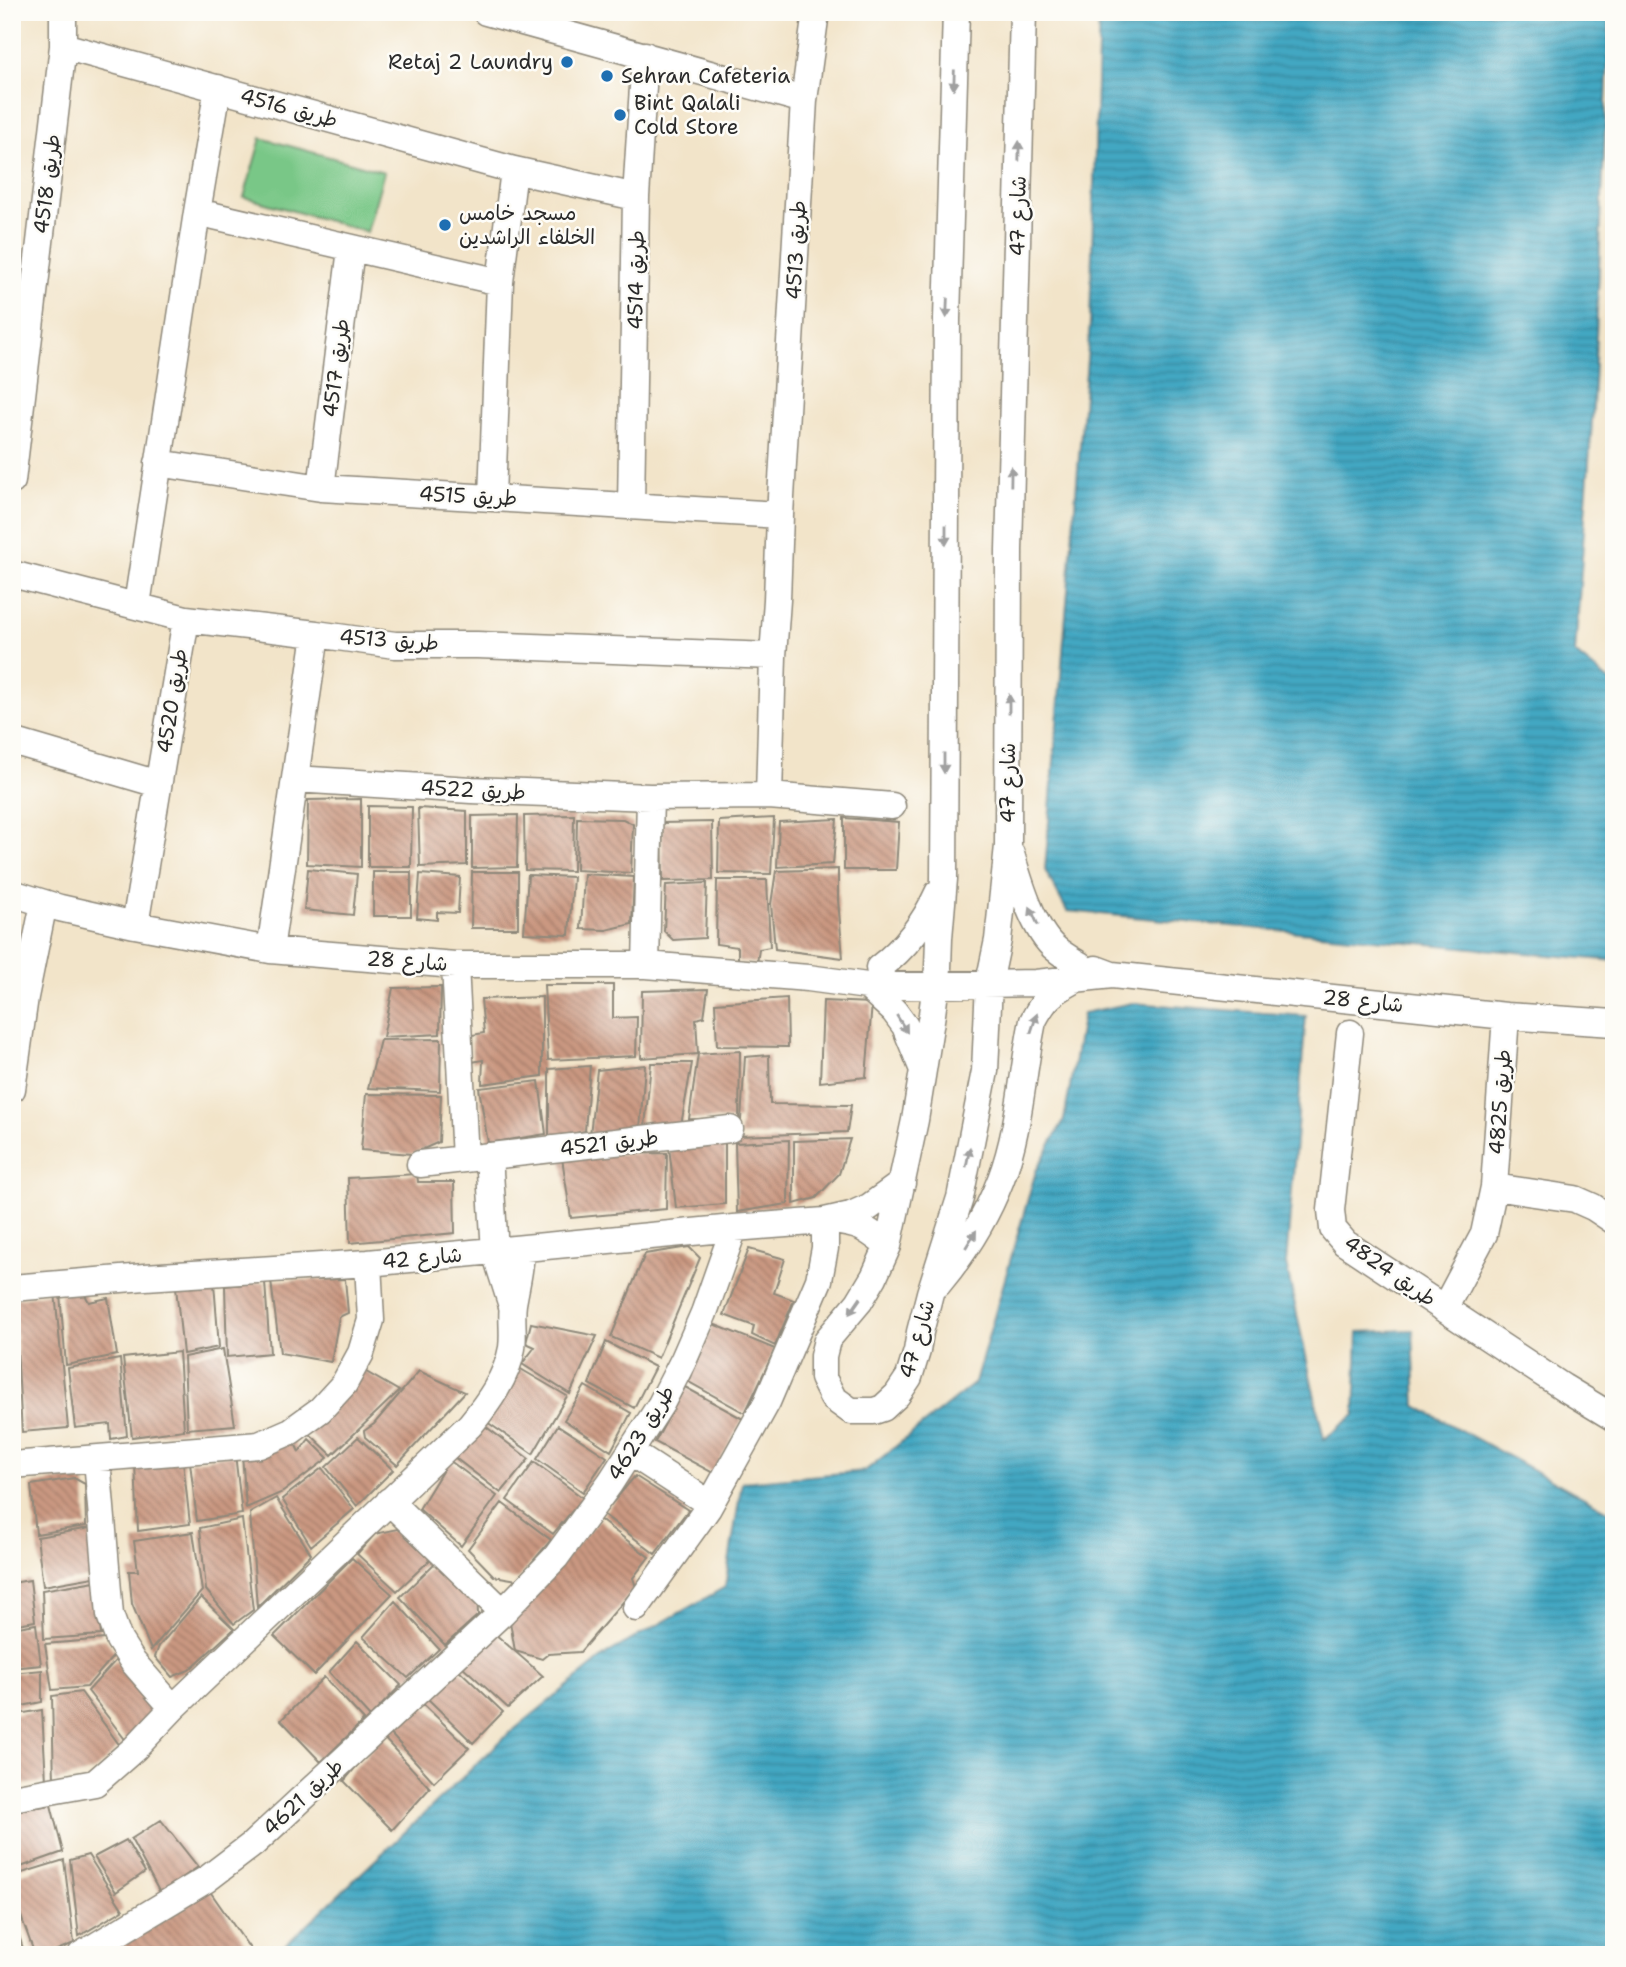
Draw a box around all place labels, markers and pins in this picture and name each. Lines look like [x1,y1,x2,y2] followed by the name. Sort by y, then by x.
[388,48,553,76] place label: Retaj 2 Laundry
[559,54,575,70] marker: Retaj 2 Laundry
[621,62,790,90] place label: Sehran Cafeteria
[599,68,615,84] marker: Sehran Cafeteria
[634,89,741,141] place label: Bint Qalali Cold Store
[612,107,628,123] marker: Bint Qalali Cold Store
[459,199,595,251] place label: مسجد خامس الخلفاء الراشدين
[437,217,453,233] marker: مسجد خامس الخلفاء الراشدين

